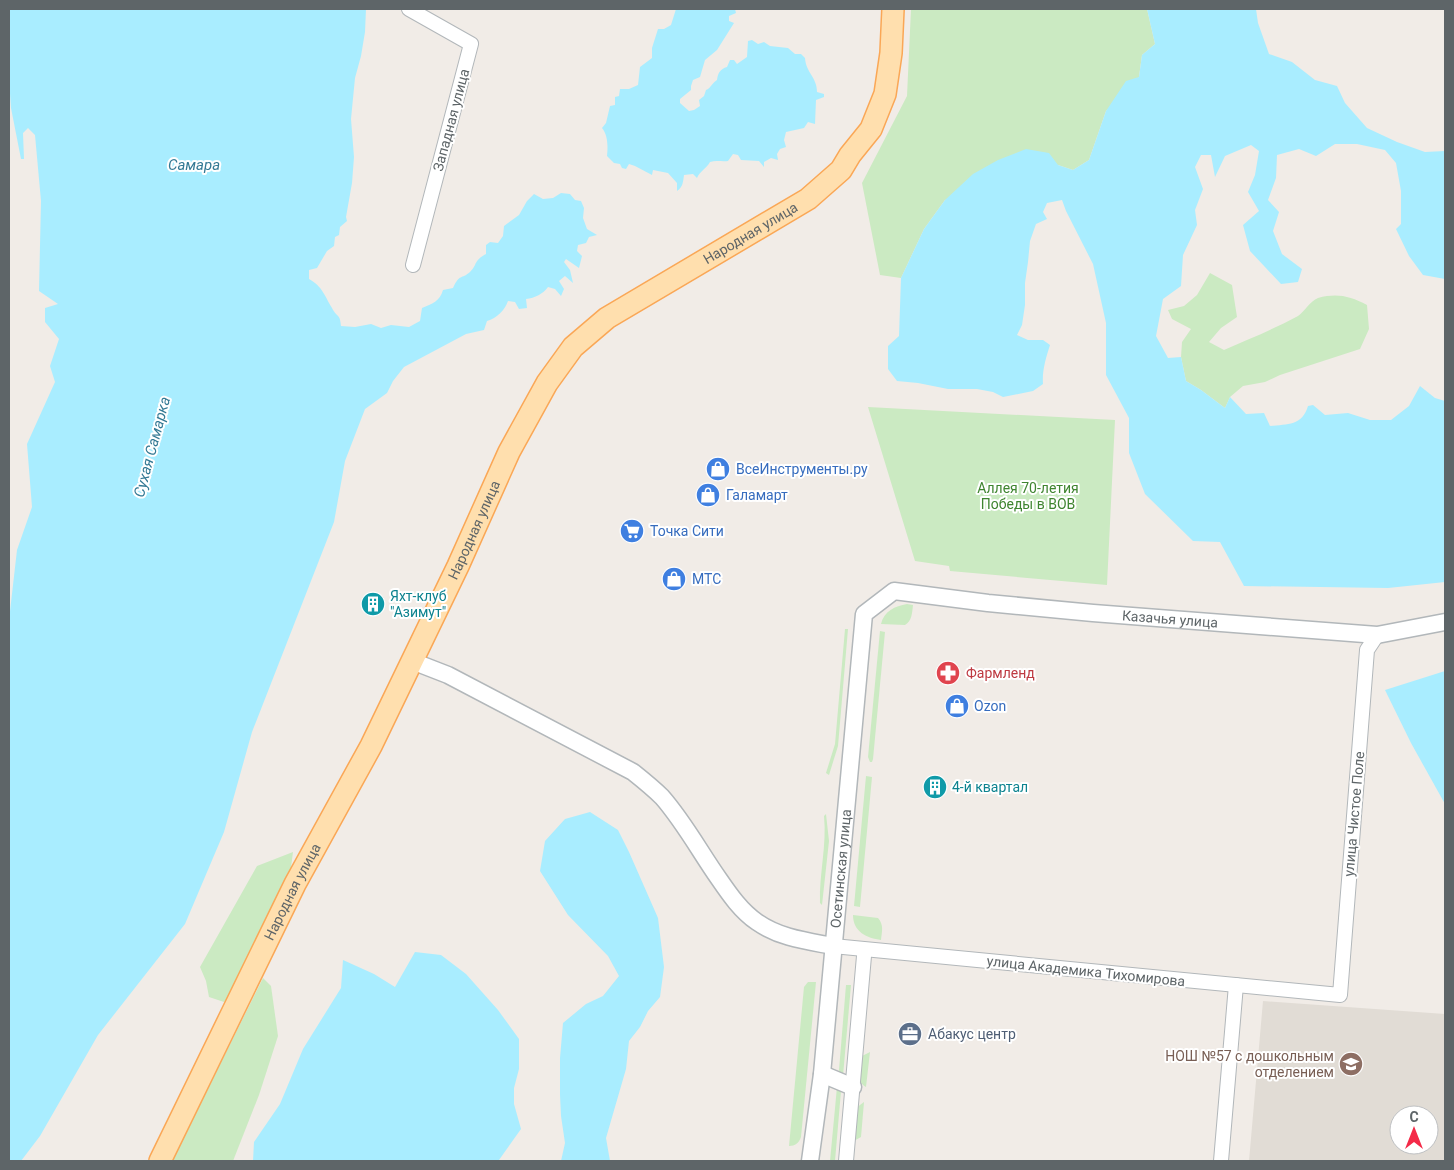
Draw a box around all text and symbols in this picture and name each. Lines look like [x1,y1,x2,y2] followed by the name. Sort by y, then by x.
[430,67,472,173] street label: Западная улица
[168,156,220,174] water label: Самара
[700,199,800,267] street label: Народная улица
[130,395,174,499] water label: Сухая Самарка
[705,456,731,482] shop icon: ВсеИнструменты.ру
[736,461,868,477] place label: ВсеИнструменты.ру
[445,478,503,582] street label: Народная улица
[977,480,1079,512] park label: Аллея 70-летия Победы в ВОВ
[695,482,721,508] shop icon: Галамарт
[726,487,788,503] place label: Галамарт
[619,518,645,544] supermarket icon: Точка Сити
[650,523,724,539] place label: Точка Сити
[661,566,687,592] shop icon: МТС
[692,571,721,587] place label: МТС
[390,588,447,620] place label: Яхт-клуб "Азимут"
[360,591,386,617] building icon: Яхт-клуб "Азимут"
[1121,607,1219,631] street label: Казачья улица
[935,660,961,686] pharmacy icon: Фармленд
[966,665,1035,681] place label: Фармленд
[944,693,970,719] shop icon: Ozon
[974,698,1006,714] place label: Ozon
[1341,751,1367,877] street label: улица Чистое Поле
[922,774,948,800] building icon: 4-й квартал
[952,779,1028,795] place label: 4-й квартал
[827,808,854,929] street label: Осетинская улица
[261,841,324,943] street label: Народная улица
[986,953,1186,989] street label: улица Академика Тихомирова
[897,1021,923,1047] office icon: Абакус центр
[928,1026,1016,1042] place label: Абакус центр
[1165,1048,1334,1080] place label: НОШ №57 с дошкольным отделением
[1338,1051,1364,1077] school or university icon: НОШ №57 с дошкольным отделением
[1389,1105,1439,1155] north arrow
[1409,1109,1419,1125] text: С

